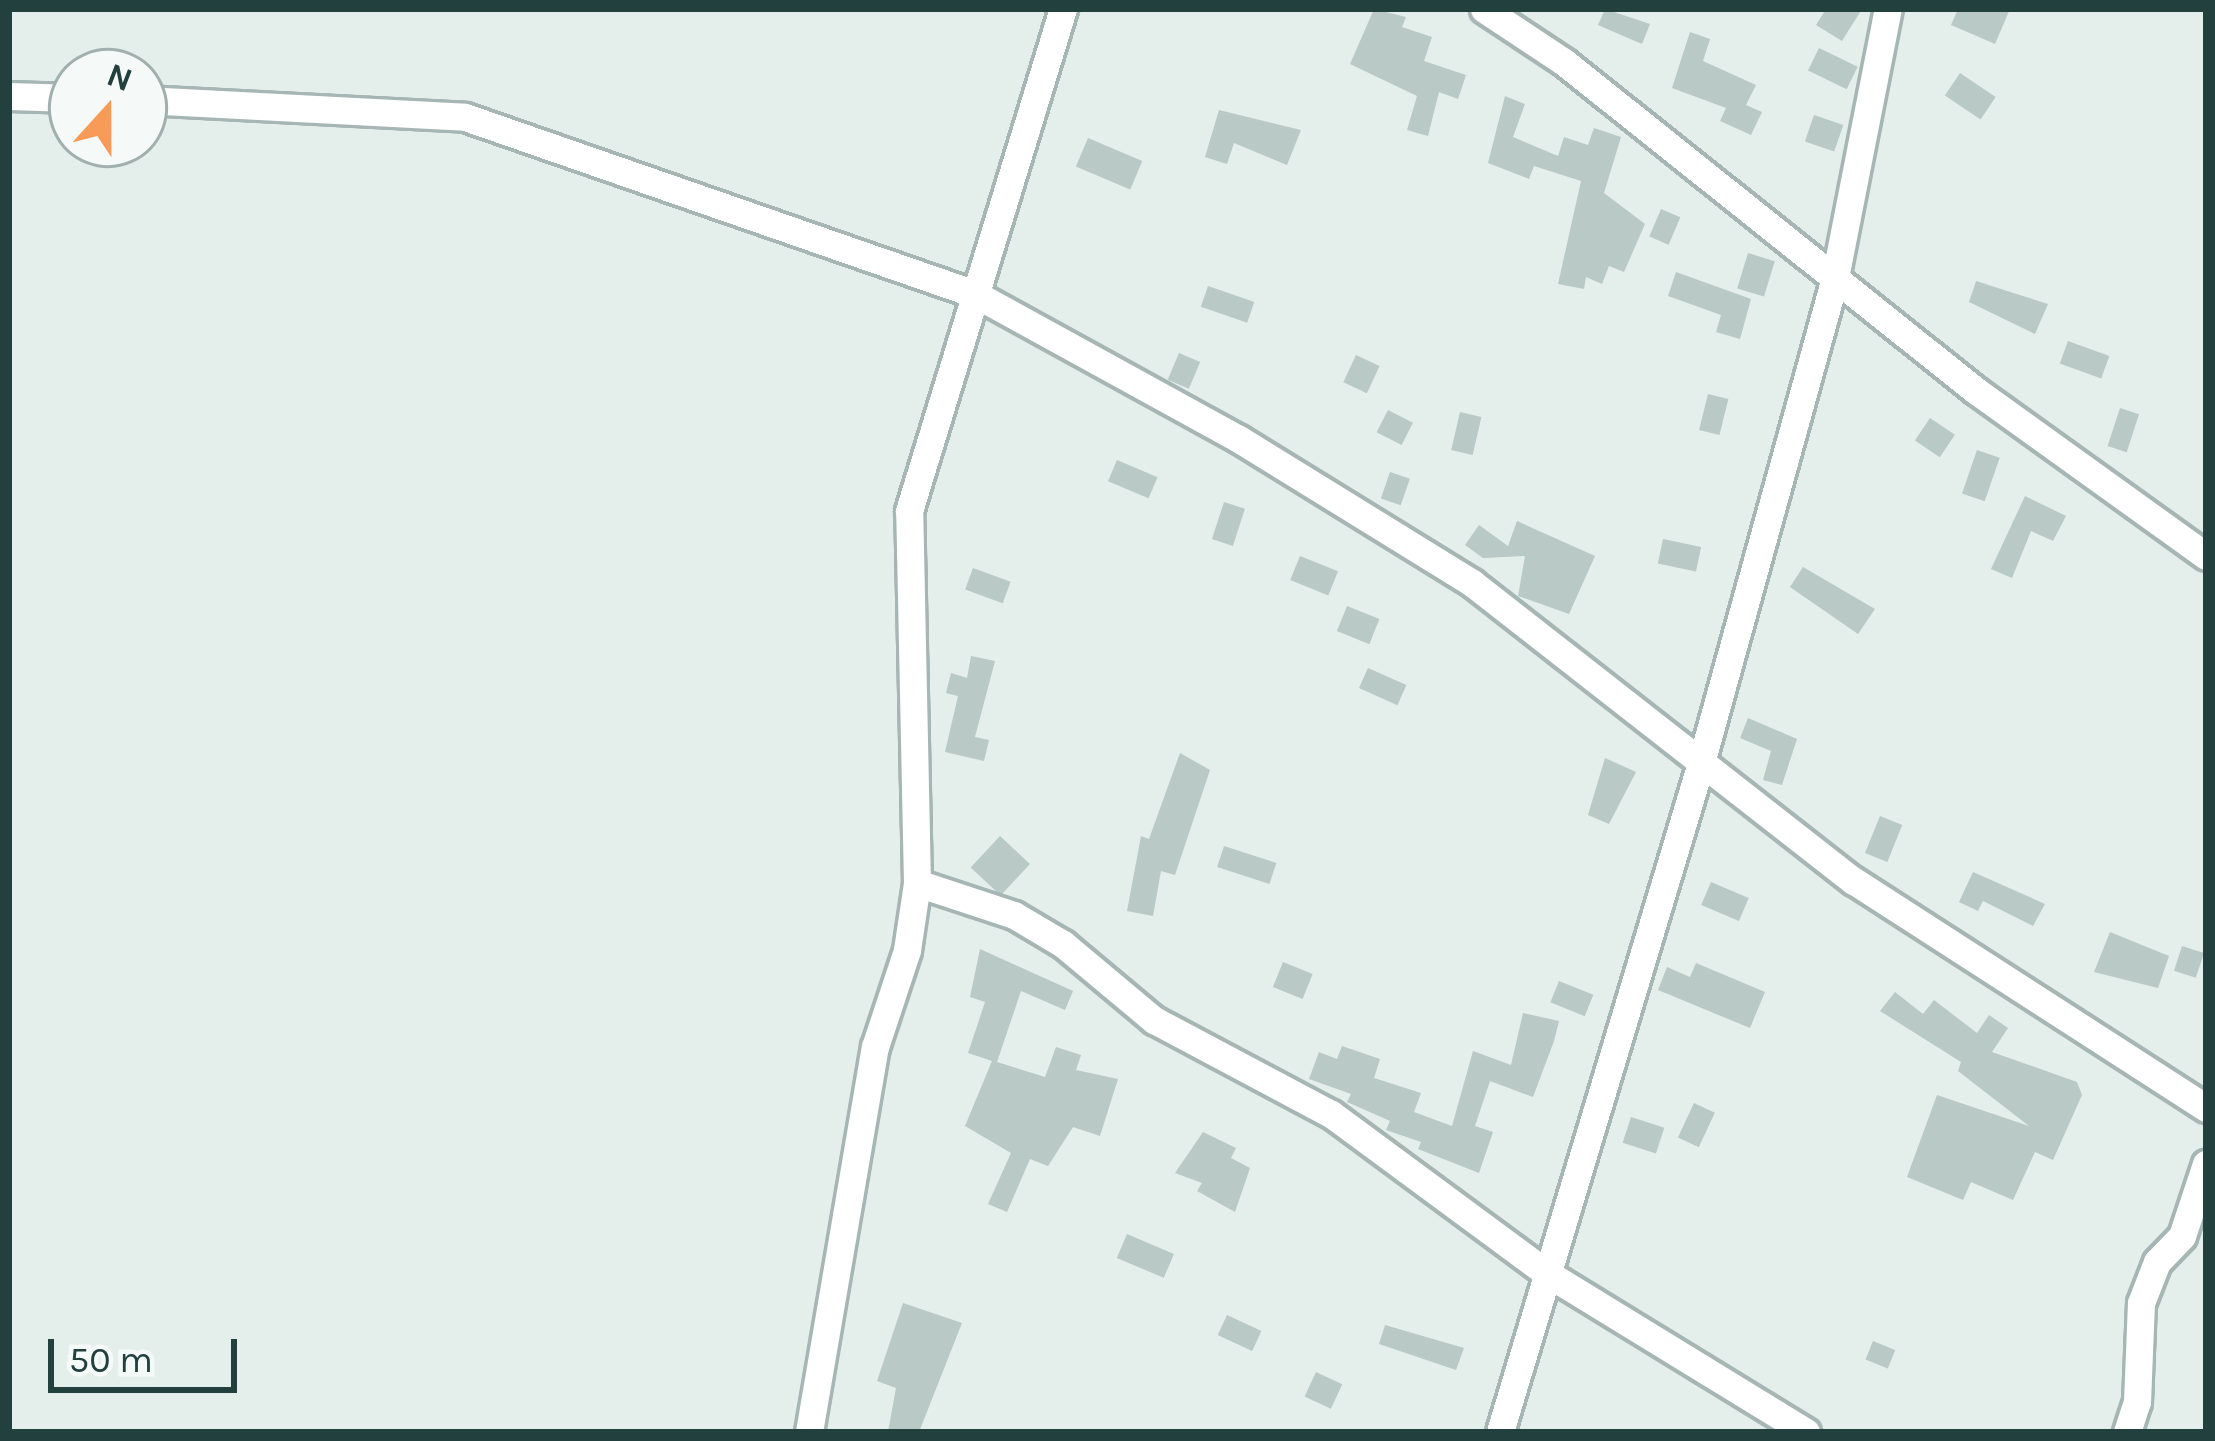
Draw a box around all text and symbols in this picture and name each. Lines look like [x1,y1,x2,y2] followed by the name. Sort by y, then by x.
[48,48,168,168] north arrow
[102,55,138,99] text: N
[54,1315,243,1389] scale bar
[69,1339,153,1381] text: 50 m

